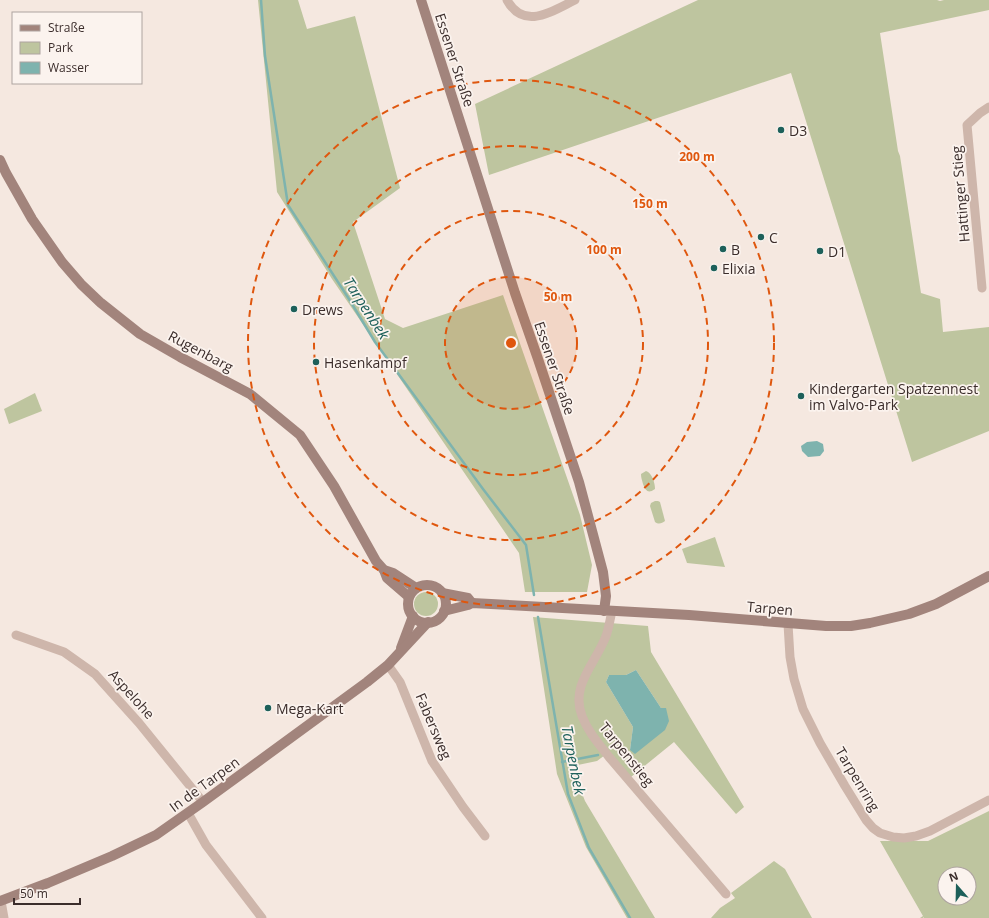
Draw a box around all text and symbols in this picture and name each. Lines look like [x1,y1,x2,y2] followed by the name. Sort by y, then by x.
[431,11,479,109] street label: Essener Straße
[12,12,142,84] legend
[48,19,85,36] text: Straße
[48,39,74,56] text: Park
[48,59,89,76] text: Wasser
[789,121,807,140] place label: D3
[776,125,786,135] marker: D3
[946,145,974,243] street label: Hattinger Stieg
[679,148,715,165] text: 200 m
[632,195,668,212] text: 150 m
[769,228,778,247] place label: C
[756,232,766,242] marker: C
[731,240,740,259] place label: B
[586,241,622,258] text: 100 m
[828,242,846,261] place label: D1
[718,244,728,254] marker: B
[815,246,825,256] marker: D1
[722,259,756,278] place label: Elixia
[709,263,719,273] marker: Elixia
[340,273,395,343] water label: Tarpenbek
[544,288,572,305] text: 50 m
[302,300,344,319] place label: Drews
[289,304,299,314] marker: Drews
[530,319,580,417] street label: Essener Straße
[165,326,237,376] street label: Rugenbarg
[504,336,518,350] centre of rings
[324,353,408,372] place label: Hasenkampf
[311,357,321,367] marker: Hasenkampf
[809,379,978,414] place label: Kindergarten Spatzennest im Valvo-Park
[796,391,806,401] marker: Kindergarten Spatzennest im Valvo-Park
[746,597,794,619] street label: Tarpen
[105,665,159,723] street label: Aspelohe
[412,690,457,762] street label: Fabersweg
[276,699,343,718] place label: Mega-Kart
[263,703,273,713] marker: Mega-Kart
[595,718,659,790] street label: Tarpenstieg
[557,724,591,797] water label: Tarpenbek
[831,743,885,815] street label: Tarpenring
[165,752,243,816] street label: In de Tarpen
[937,866,977,906] north arrow
[947,868,960,885] text: N
[14,880,80,906] scale bar
[20,885,48,902] text: 50 m

